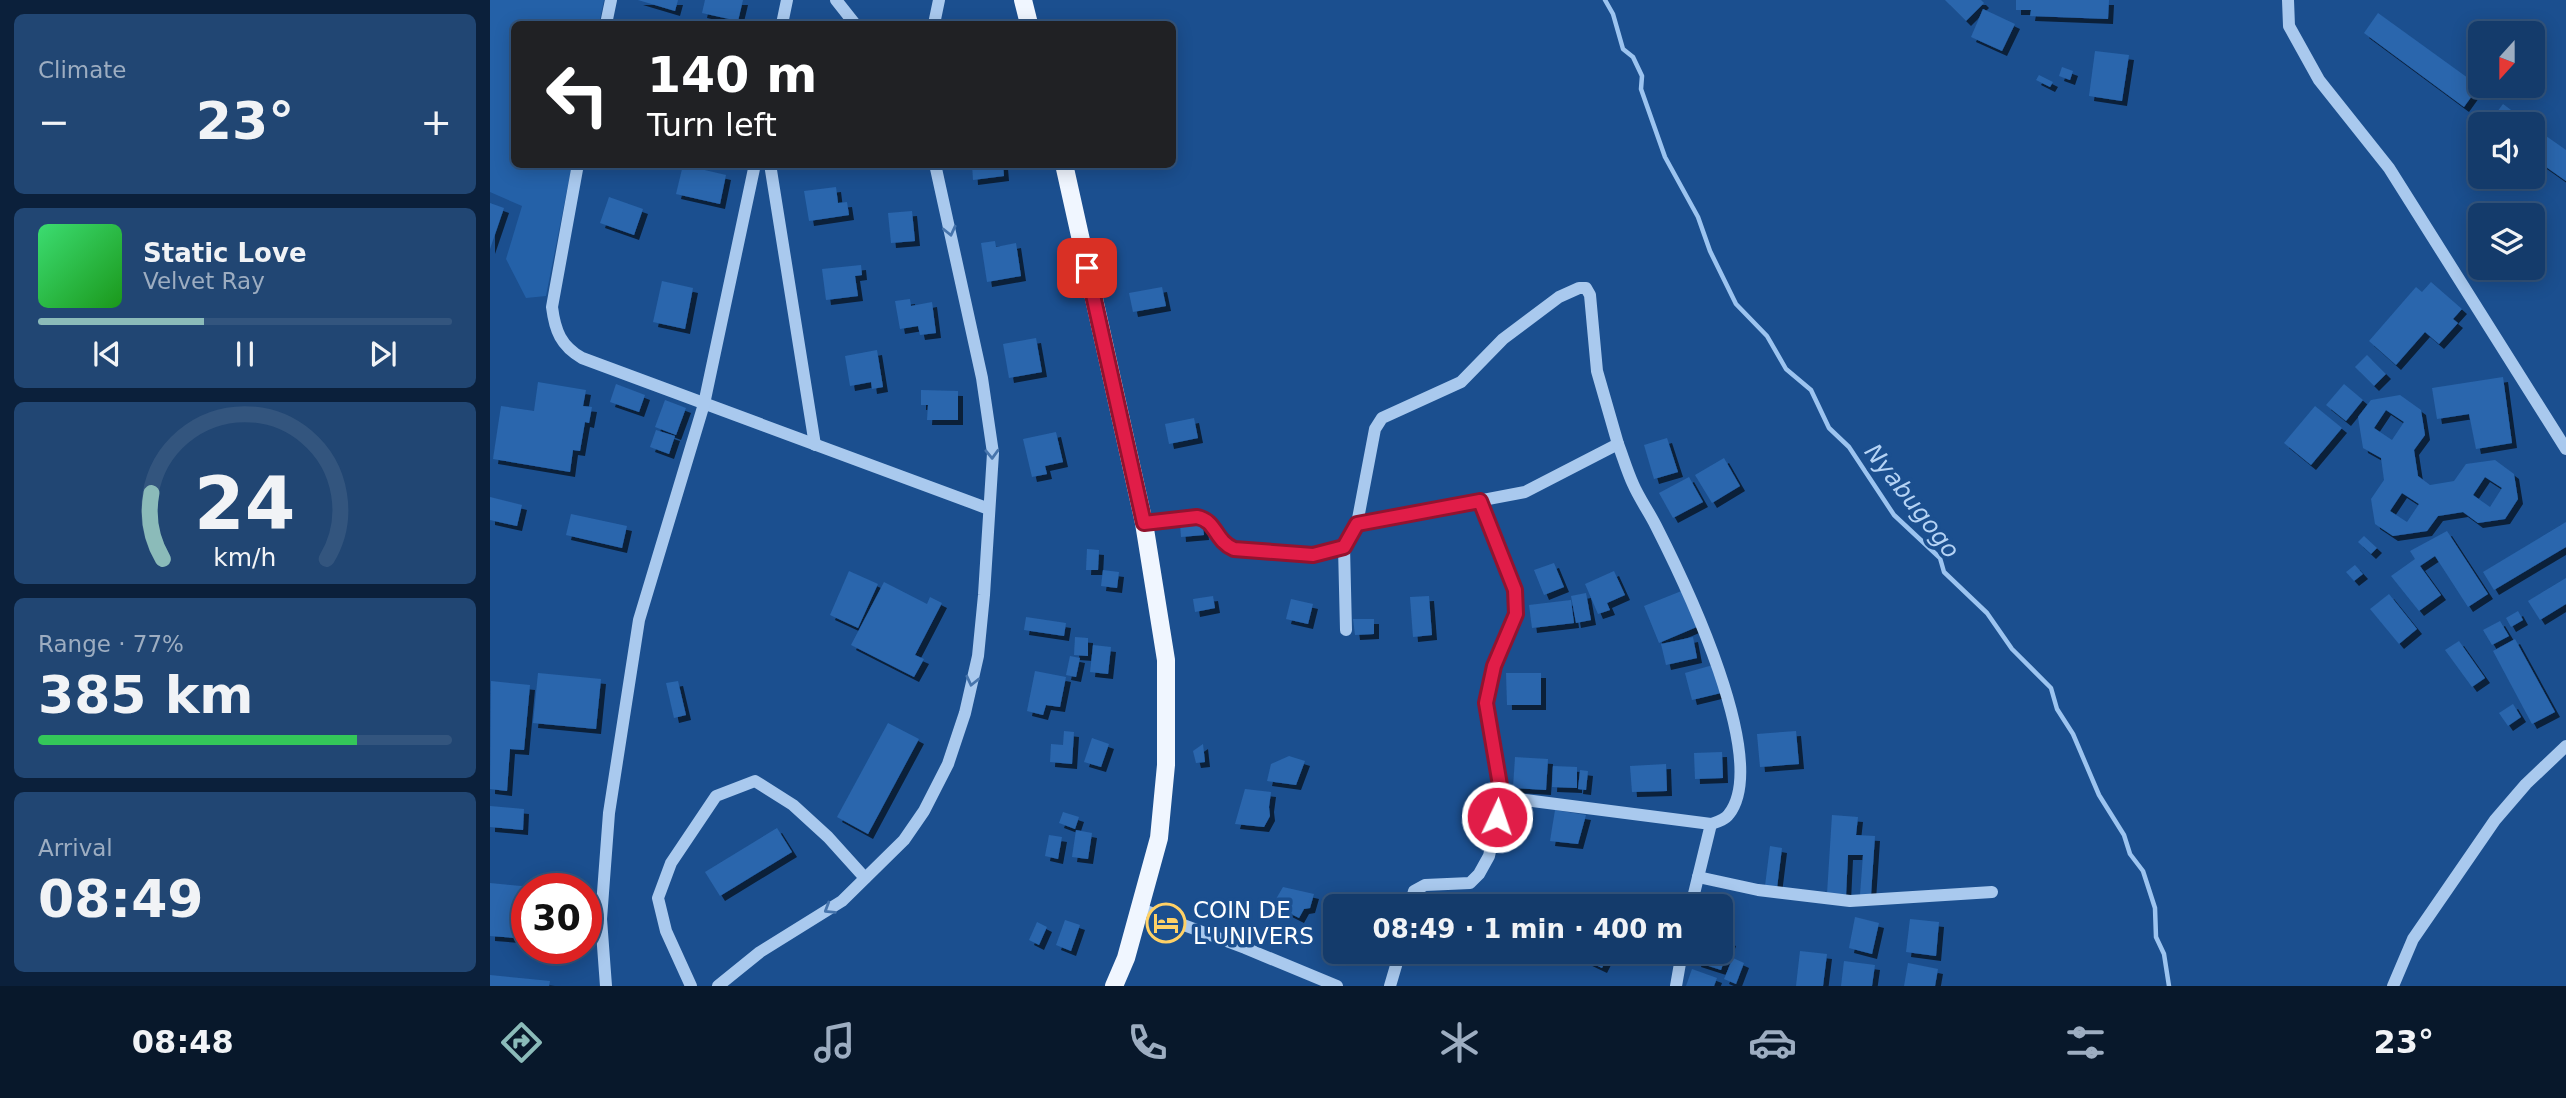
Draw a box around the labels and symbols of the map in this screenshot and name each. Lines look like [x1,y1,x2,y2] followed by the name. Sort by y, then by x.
[2468,21,2544,98] north arrow
[942,225,956,237] one-way arrow
[1057,238,1117,298] pin
[1859,438,1965,564] water label: Nyabugogo
[984,449,999,460] one-way arrow
[966,675,981,687] one-way arrow
[1460,780,1534,854] position arrow
[511,873,602,964] speed limit sign: 30
[1193,897,1314,949] place label: COIN DE L'UNIVERS
[824,900,837,913] one-way arrow
[1145,902,1187,944] hotel icon: COIN DE L'UNIVERS

